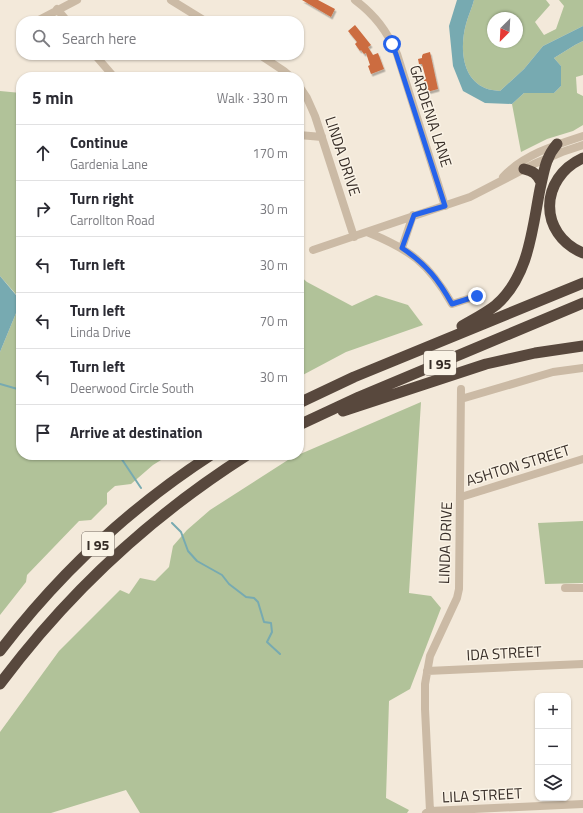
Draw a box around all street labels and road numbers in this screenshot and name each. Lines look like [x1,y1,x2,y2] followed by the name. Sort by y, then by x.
[404,62,458,170] street label: GARDENIA LANE
[319,113,367,199] street label: LINDA DRIVE
[424,351,456,375] road number: I 95
[463,438,573,492] street label: ASHTON STREET
[432,501,458,585] street label: LINDA DRIVE
[82,532,114,556] road number: I 95
[466,640,542,666] street label: IDA STREET
[441,781,523,809] street label: LILA STREET

